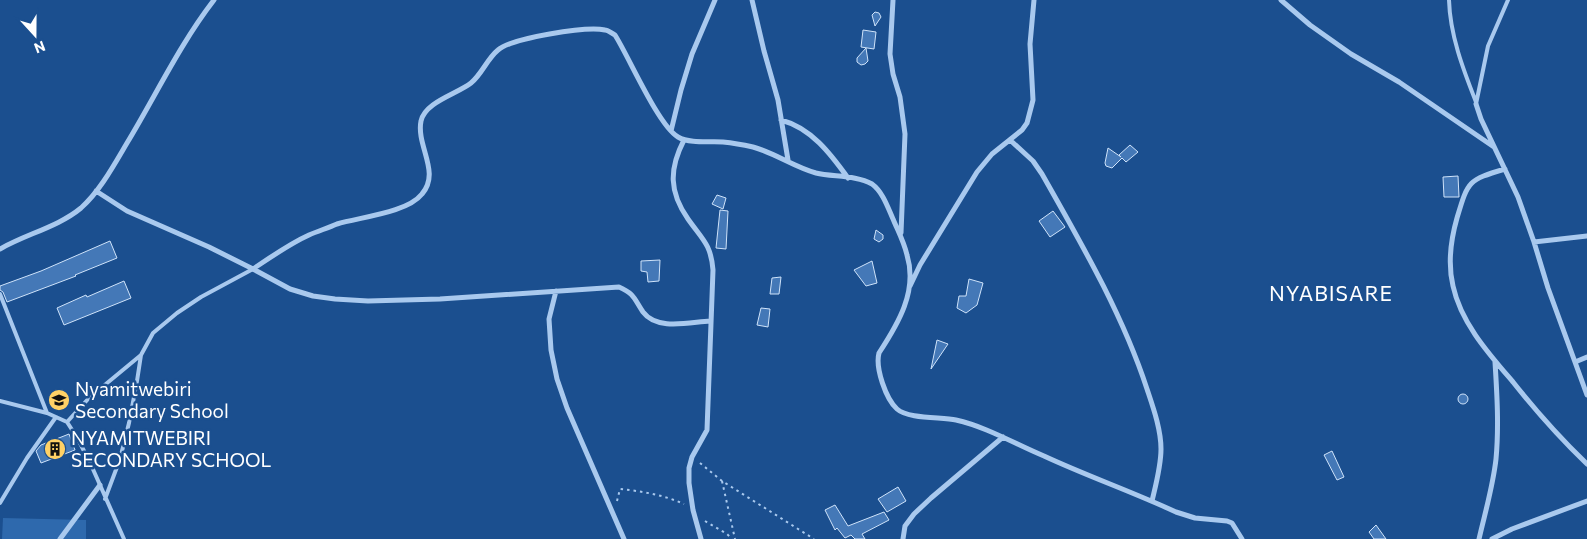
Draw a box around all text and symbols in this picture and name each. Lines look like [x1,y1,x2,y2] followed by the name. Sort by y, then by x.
[10,10,60,60] north arrow
[32,38,48,57] text: N
[1269,280,1393,305] district label: NYABISARE
[75,377,229,422] place label: Nyamitwebiri Secondary School
[47,388,71,412] school or university icon: Nyamitwebiri Secondary School
[71,426,272,471] place label: NYAMITWEBIRI SECONDARY SCHOOL
[43,437,67,461] building icon: NYAMITWEBIRI SECONDARY SCHOOL

